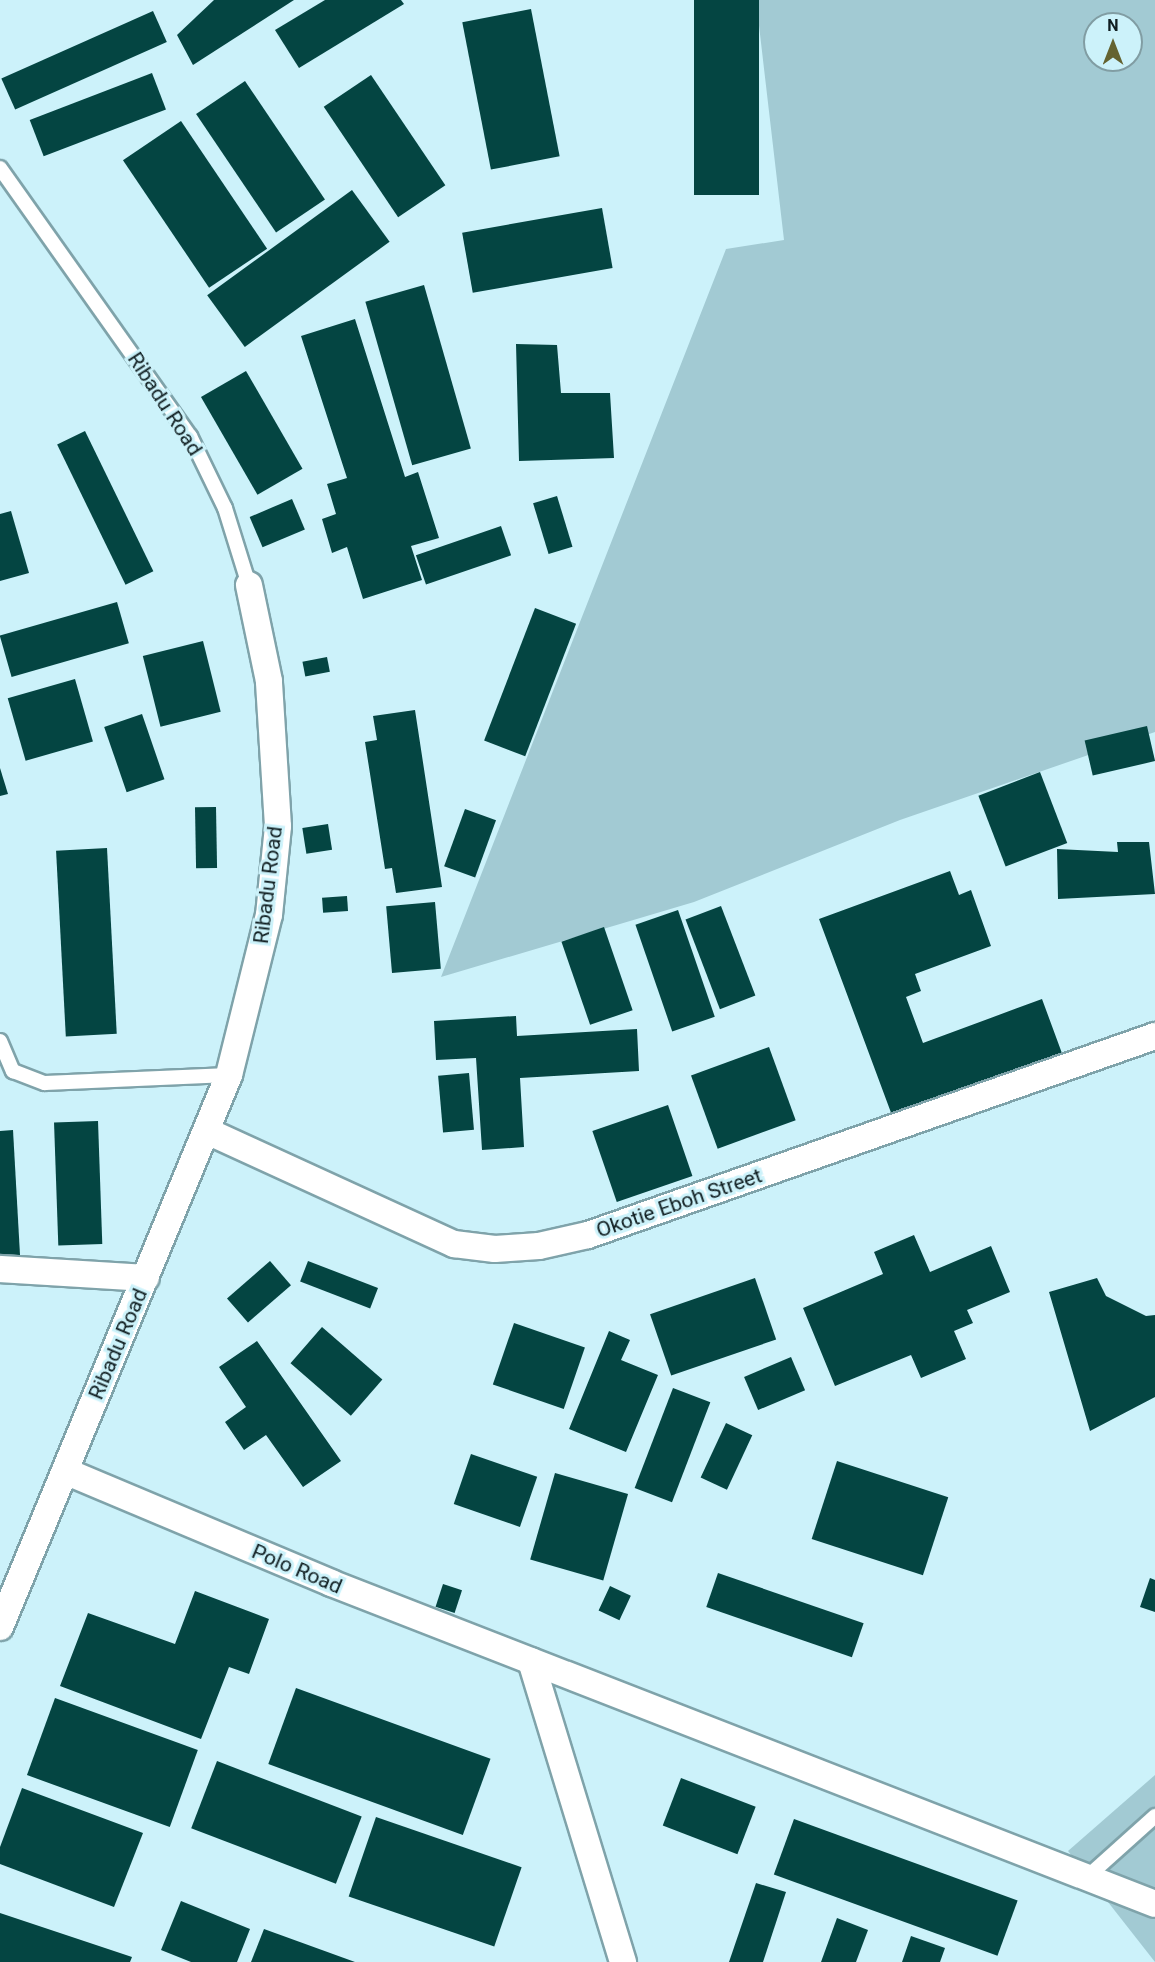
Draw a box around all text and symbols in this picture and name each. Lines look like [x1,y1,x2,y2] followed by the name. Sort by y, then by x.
[1083,12,1143,72] north arrow
[1107,16,1119,35] text: N
[122,348,208,460] street label: Ribadu Road
[248,825,288,945] street label: Ribadu Road
[593,1163,765,1243] street label: Okotie Eboh Street
[83,1285,153,1403] street label: Ribadu Road
[248,1539,346,1599] street label: Polo Road

